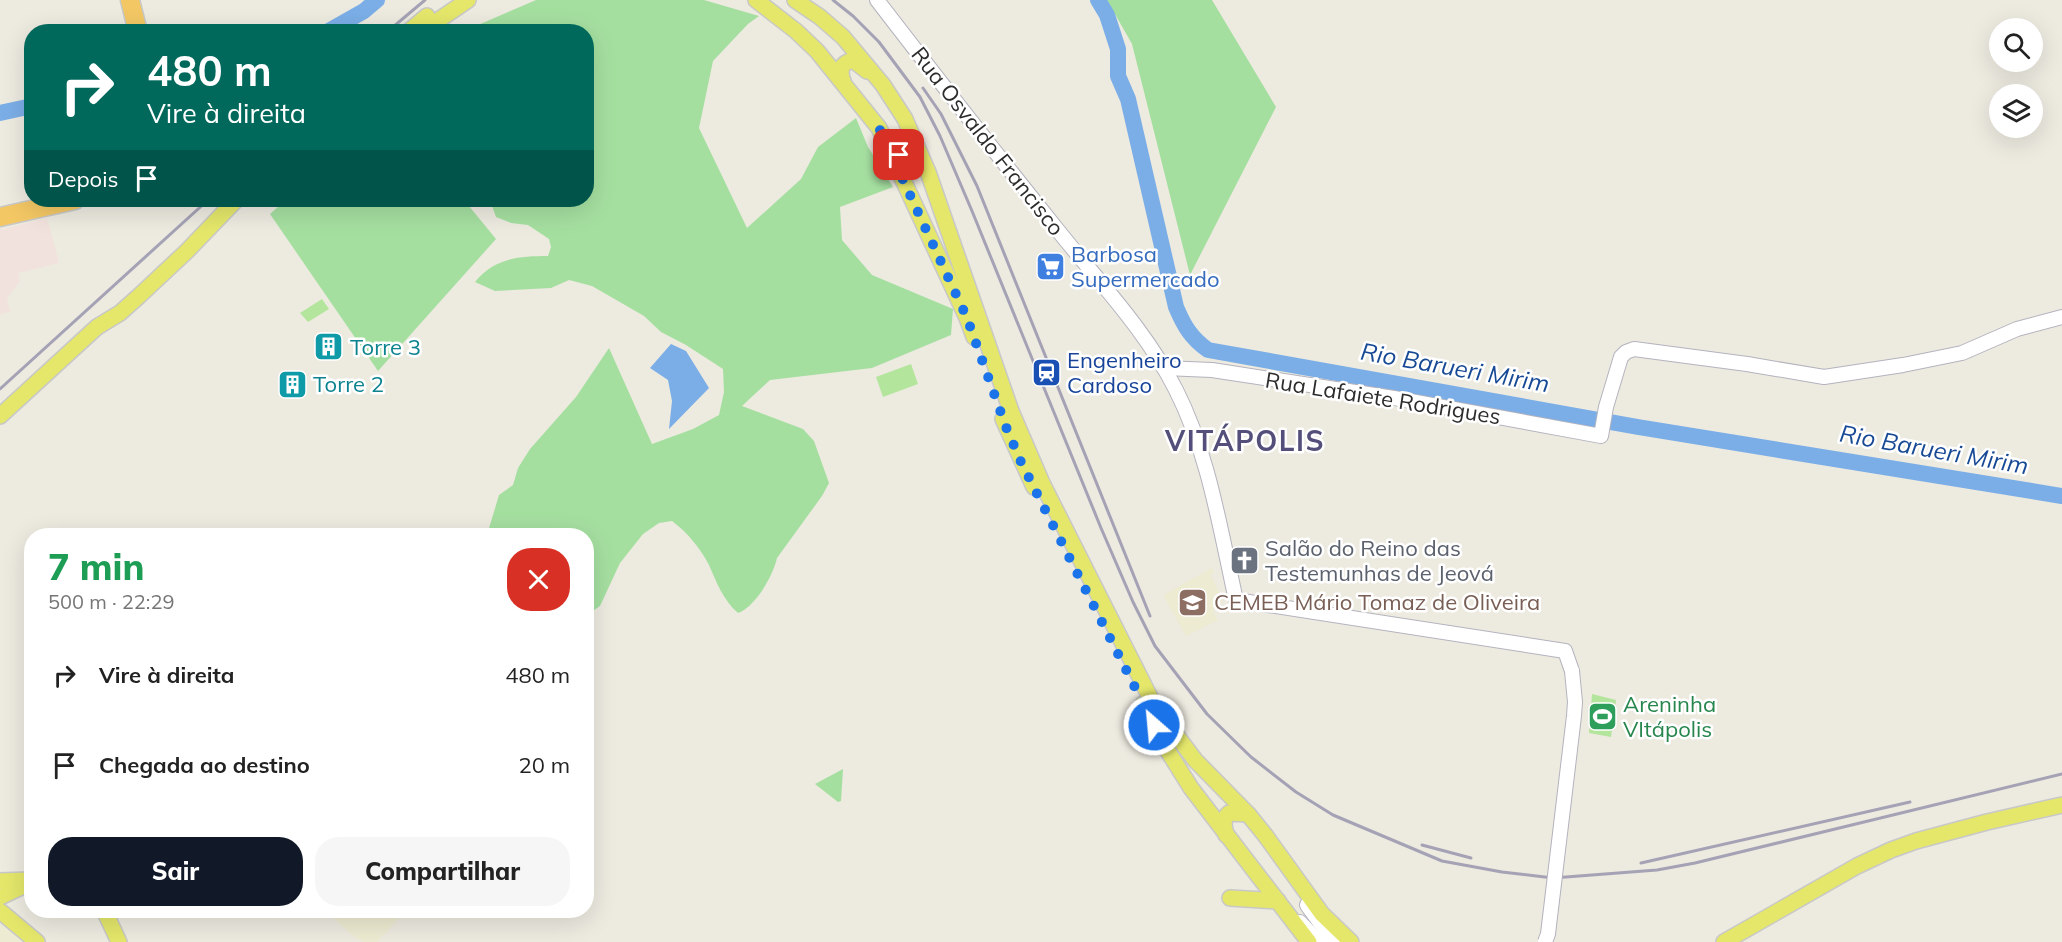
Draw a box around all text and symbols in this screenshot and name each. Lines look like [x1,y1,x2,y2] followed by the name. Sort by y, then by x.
[1989,18,2043,138] map controls
[1989,18,2043,72] button: search
[905,41,1071,241] street label: Rua Osvaldo Francisco
[147,44,272,97] text: 480 m
[48,48,126,126] icon: right
[1989,84,2043,138] button: layers
[147,96,306,130] text: Vire à direita
[873,129,924,180] pin
[882,138,915,171] icon: arrive
[130,162,163,195] icon: arrive
[48,165,118,193] text: Depois
[1071,240,1219,293] place label: Barbosa Supermercado
[1034,251,1066,283] supermarket icon: Barbosa Supermercado
[313,331,345,363] building icon: Torre 3
[350,333,421,361] place label: Torre 3
[1358,336,1552,398] water label: Rio Barueri Mirim
[1067,346,1181,399] place label: Engenheiro Cardoso
[1030,357,1062,389] station icon: Engenheiro Cardoso
[1263,366,1503,430] street label: Rua Lafaiete Rodrigues
[276,368,308,400] building icon: Torre 2
[313,370,384,398] place label: Torre 2
[1837,418,2031,480] water label: Rio Barueri Mirim
[1164,423,1325,458] district label: VITÁPOLIS
[1265,534,1494,587] place label: Salão do Reino das Testemunhas de Jeová
[48,544,144,589] text: 7 min
[1228,545,1260,577] church icon: Salão do Reino das Testemunhas de Jeová
[507,548,570,611] button: close
[1177,586,1209,618] school or university icon: CEMEB Mário Tomaz de Oliveira
[1214,588,1540,616] place label: CEMEB Mário Tomaz de Oliveira
[48,589,174,614] text: 500 m · 22:29
[48,659,81,692] icon: right
[99,661,234,689] text: Vire à direita
[505,661,570,689] text: 480 m
[1623,690,1716,743] place label: Areninha VItápolis
[1122,693,1186,757] position arrow
[1586,701,1618,733] sports icon: Areninha VItápolis
[48,749,81,782] icon: arrive
[99,751,310,779] text: Chegada ao destino
[519,751,570,779] text: 20 m
[48,837,303,906] button: Sair
[315,837,570,906] button: Compartilhar

